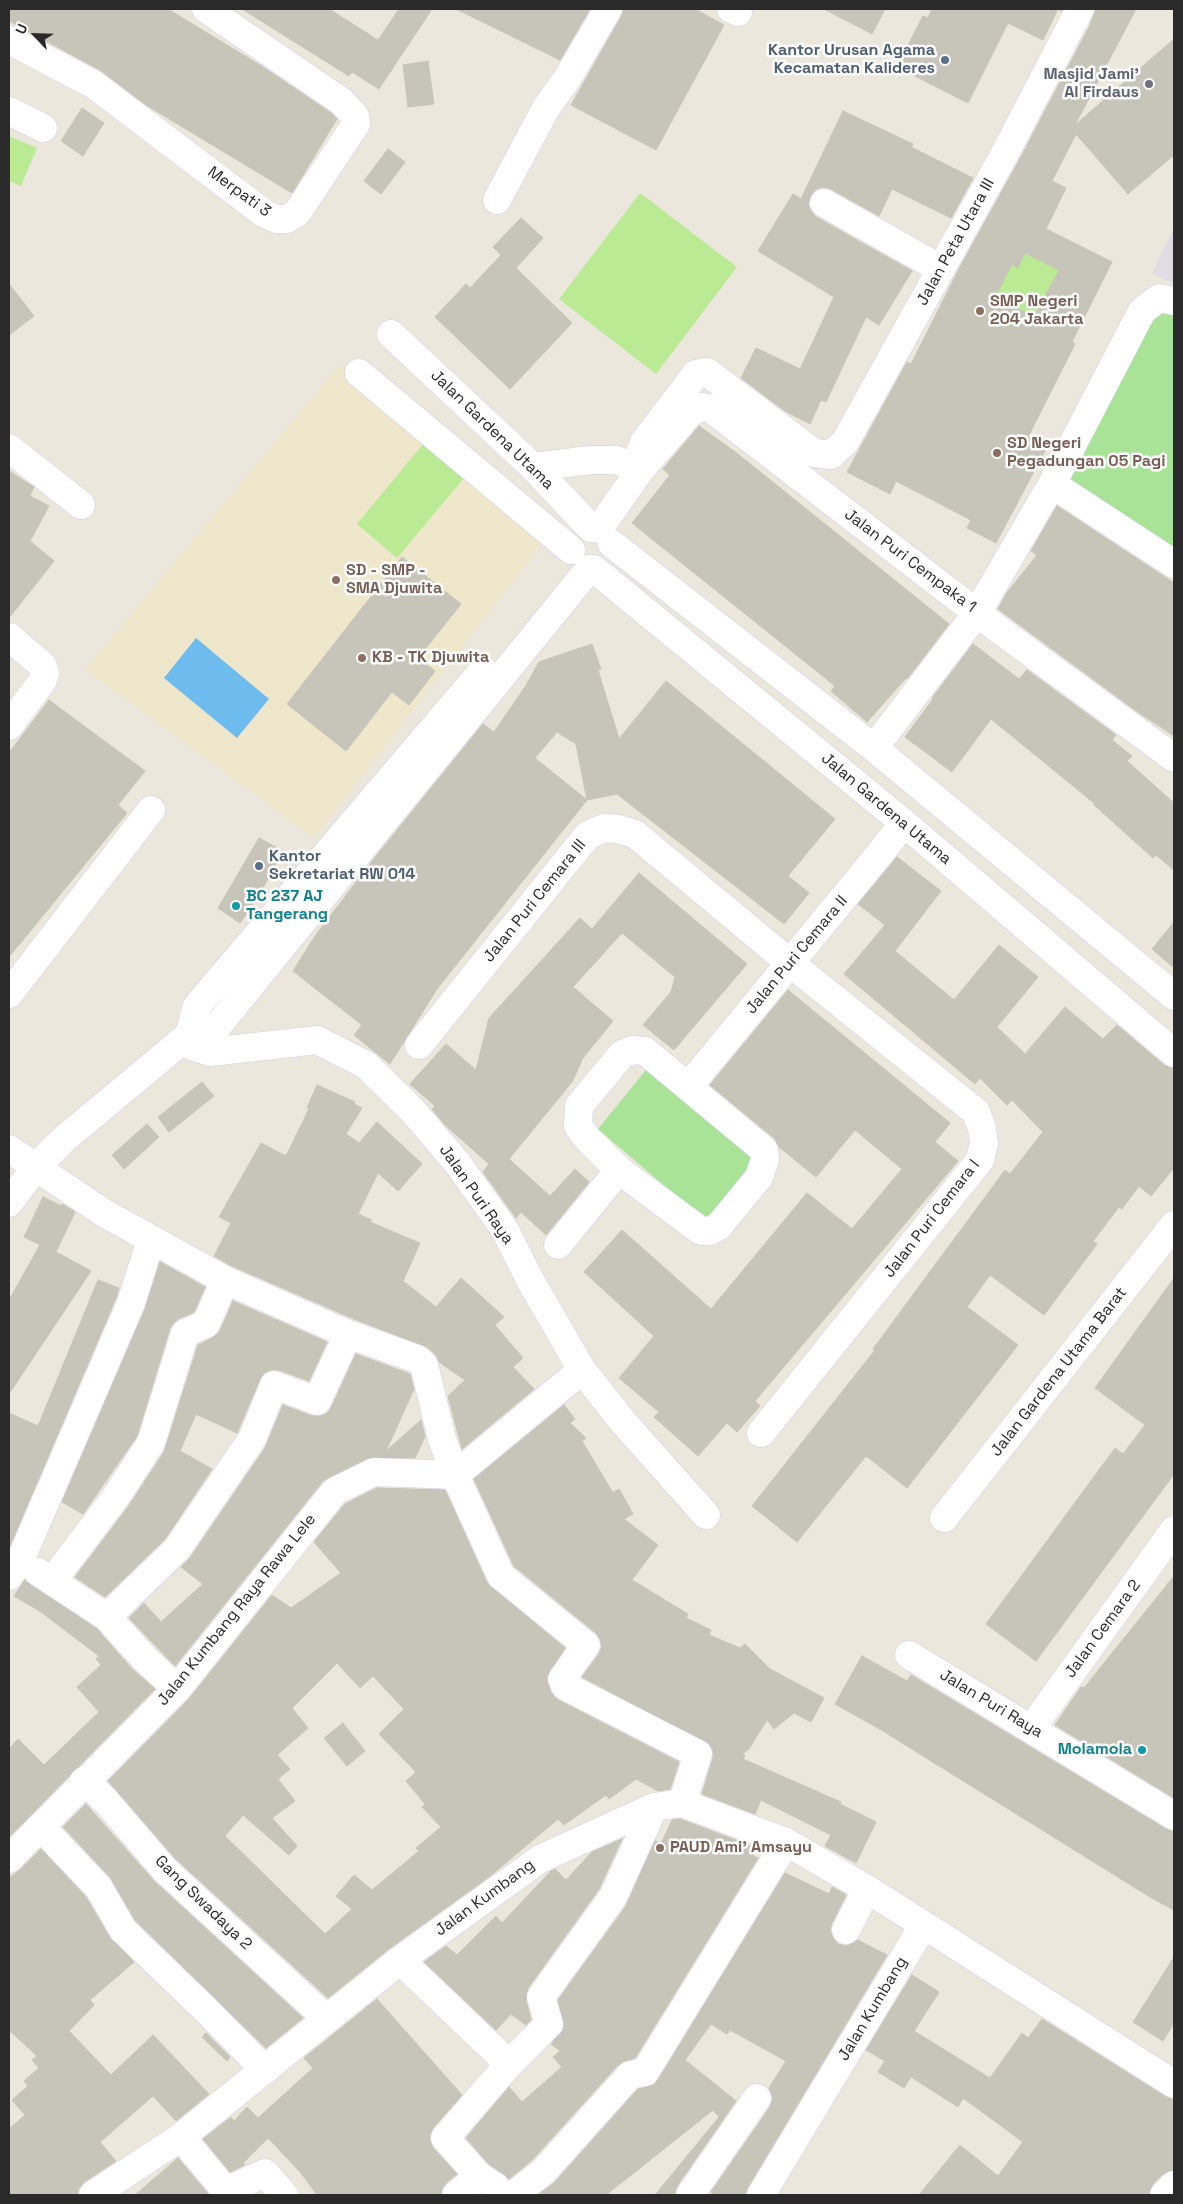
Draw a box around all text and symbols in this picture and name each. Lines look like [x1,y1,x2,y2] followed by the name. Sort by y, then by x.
[10,10,60,60] north arrow
[11,21,31,37] text: U
[768,41,935,79] place label: Kantor Urusan Agama Kecamatan Kalideres
[939,54,951,66] marker: Kantor Urusan Agama Kecamatan Kalideres
[1043,65,1139,103] place label: Masjid Jami' Al Firdaus
[1143,78,1155,90] marker: Masjid Jami' Al Firdaus
[204,163,274,221] street label: Merpati 3
[913,175,999,309] street label: Jalan Peta Utara III
[990,292,1084,330] place label: SMP Negeri 204 Jakarta
[974,305,986,317] marker: SMP Negeri 204 Jakarta
[426,366,558,494] street label: Jalan Gardena Utama
[1007,434,1165,472] place label: SD Negeri Pegadungan 05 Pagi
[991,447,1003,459] marker: SD Negeri Pegadungan 05 Pagi
[840,505,980,617] street label: Jalan Puri Cempaka 1
[346,561,442,599] place label: SD - SMP - SMA Djuwita
[330,574,342,586] marker: SD - SMP - SMA Djuwita
[372,648,489,668] place label: KB - TK Djuwita
[356,652,368,664] marker: KB - TK Djuwita
[817,749,955,869] street label: Jalan Gardena Utama
[480,836,590,966] street label: Jalan Puri Cemara III
[269,847,415,885] place label: Kantor Sekretariat RW 014
[253,860,265,872] marker: Kantor Sekretariat RW 014
[246,887,328,925] place label: BC 237 AJ Tangerang
[742,892,852,1018] street label: Jalan Puri Cemara II
[230,900,242,912] marker: BC 237 AJ Tangerang
[435,1142,517,1248] street label: Jalan Puri Raya
[880,1156,984,1282] street label: Jalan Puri Cemara I
[987,1284,1131,1460] street label: Jalan Gardena Utama Barat
[154,1510,320,1710] street label: Jalan Kumbang Raya Rawa Lele
[1061,1576,1145,1682] street label: Jalan Cemara 2
[936,1666,1046,1742] street label: Jalan Puri Raya
[1058,1740,1132,1760] place label: Molamola
[1136,1744,1148,1756] marker: Molamola
[670,1838,812,1858] place label: PAUD Ami' Amsayu
[654,1842,666,1854] marker: PAUD Ami' Amsayu
[150,1852,256,1954] street label: Gang Swadaya 2
[432,1856,538,1940] street label: Jalan Kumbang
[834,1953,912,2065] street label: Jalan Kumbang

